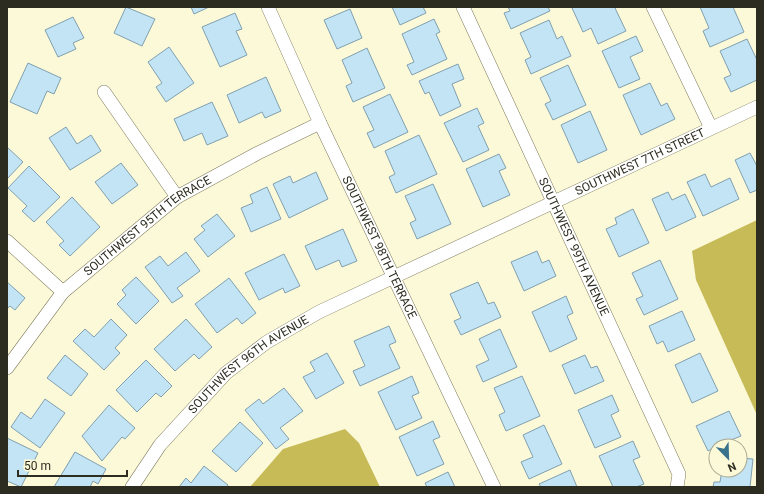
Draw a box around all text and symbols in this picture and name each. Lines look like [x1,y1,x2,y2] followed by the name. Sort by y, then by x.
[573,125,707,198] street label: SOUTHWEST 7TH STREET
[81,173,213,279] street label: SOUTHWEST 95TH TERRACE
[339,174,420,321] street label: SOUTHWEST 98TH TERRACE
[536,175,612,318] street label: SOUTHWEST 99TH AVENUE
[185,312,311,416] street label: SOUTHWEST 96TH AVENUE
[708,438,748,478] north arrow
[18,452,127,478] scale bar
[24,459,51,473] text: 50 m
[725,459,738,474] text: N

